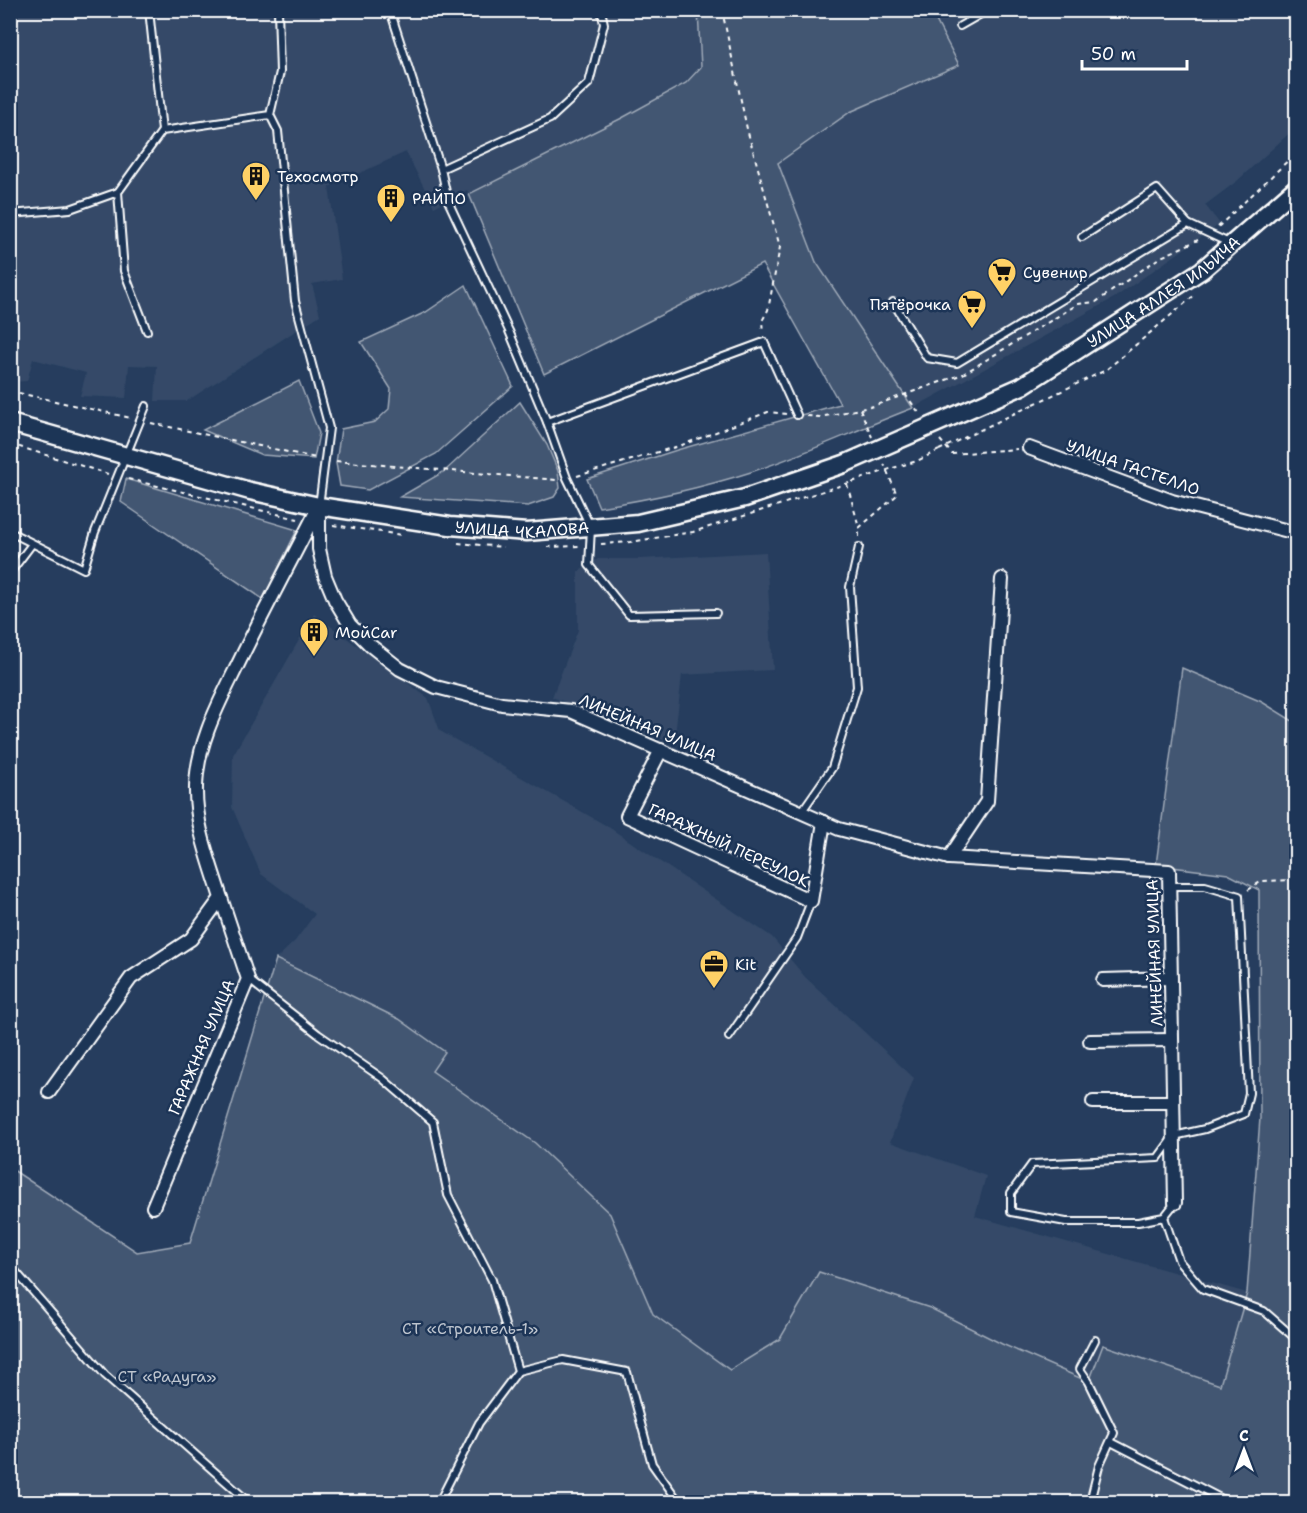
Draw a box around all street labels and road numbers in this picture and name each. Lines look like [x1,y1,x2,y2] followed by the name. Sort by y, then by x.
[1083,232,1245,352] street label: УЛИЦА АЛЛЕЯ ИЛЬИЧА
[1063,435,1202,500] street label: УЛИЦА ГАСТЕЛЛО
[454,516,590,543] street label: УЛИЦА ЧКАЛОВА
[576,689,720,766] street label: ЛИНЕЙНАЯ УЛИЦА
[645,799,813,892] street label: ГАРАЖНЫЙ ПЕРЕУЛОК
[1141,879,1168,1027] street label: ЛИНЕЙНАЯ УЛИЦА
[163,976,239,1118] street label: ГАРАЖНАЯ УЛИЦА

